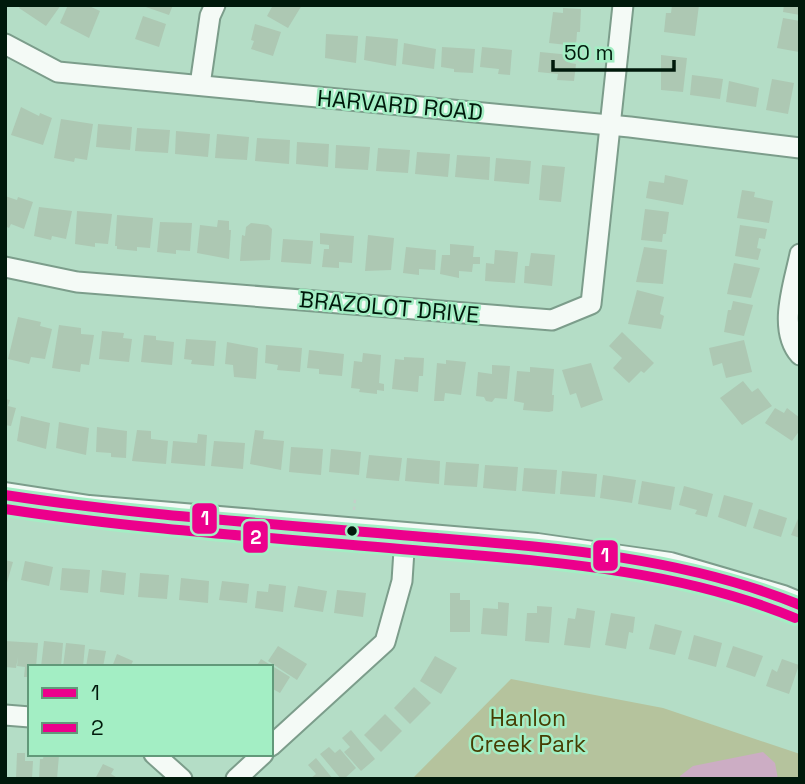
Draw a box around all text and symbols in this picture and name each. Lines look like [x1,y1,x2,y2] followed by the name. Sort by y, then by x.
[553,28,674,72] scale bar
[564,39,614,66] text: 50 m
[316,83,484,127] street label: HARVARD ROAD
[298,284,480,330] street label: BRAZOLOT DRIVE
[191,502,218,535] line badge: 1
[201,506,209,531] text: 1
[242,520,269,554] line badge: 2
[345,524,359,538] unlabelled marker
[250,525,262,550] text: 2
[592,539,619,572] line badge: 1
[601,543,609,568] text: 1
[28,665,273,756] legend
[91,679,100,706] text: 1
[470,703,586,759] park label: Hanlon Creek Park
[91,714,104,741] text: 2

